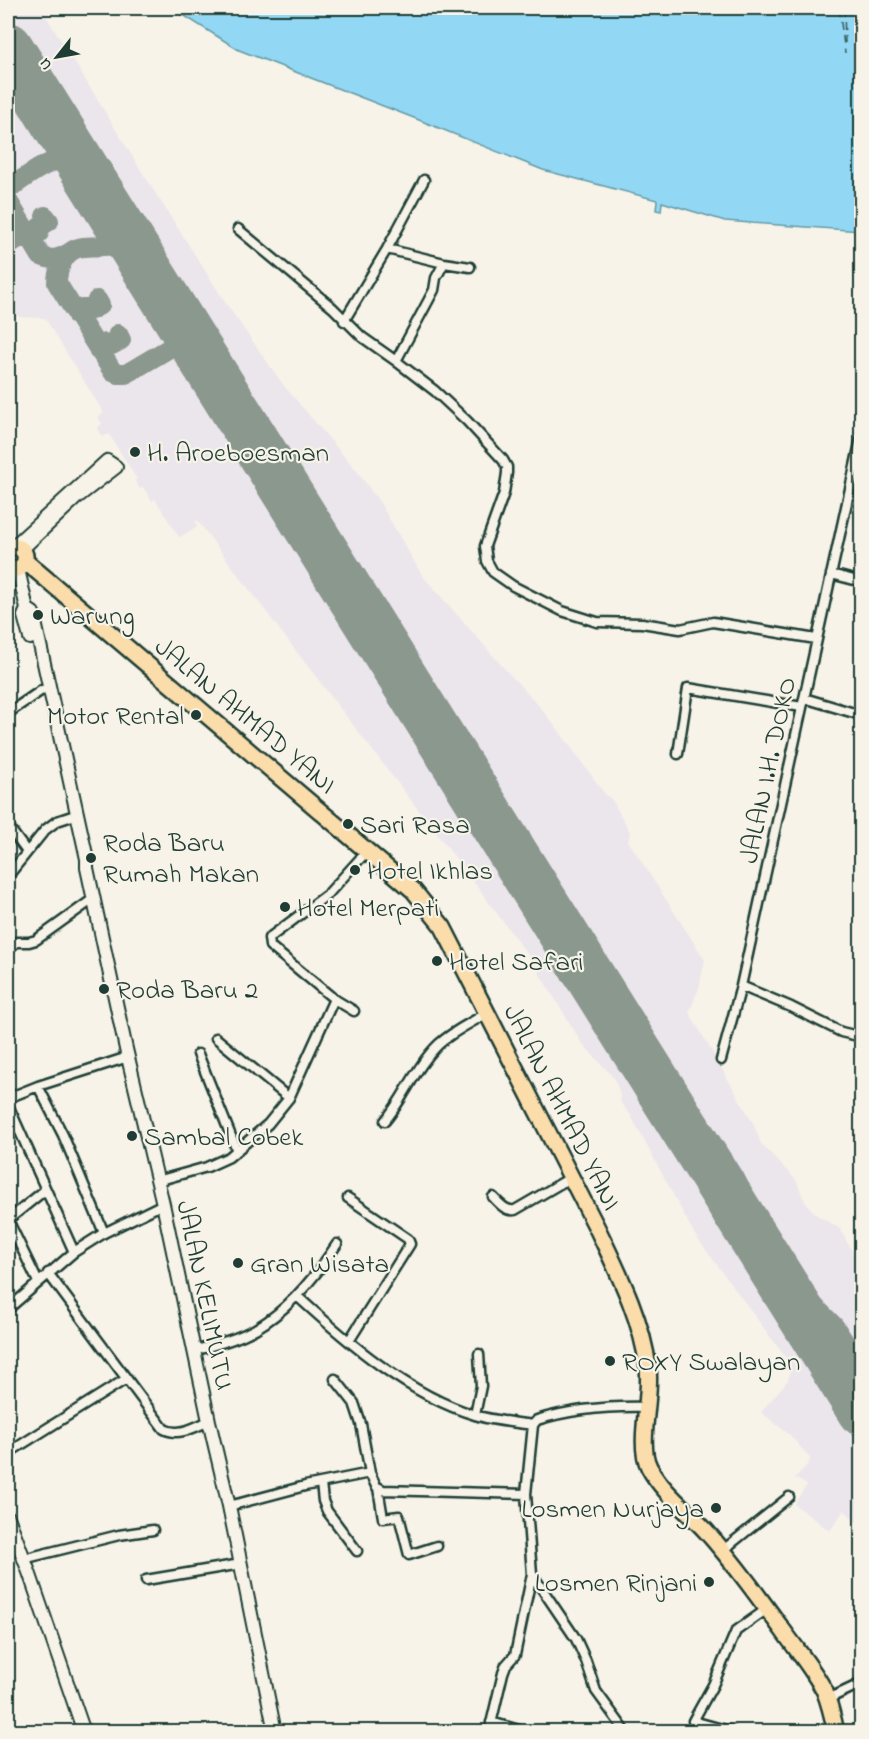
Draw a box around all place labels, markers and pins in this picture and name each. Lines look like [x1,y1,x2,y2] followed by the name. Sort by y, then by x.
[147,435,329,474] place label: H. Aroeboesman
[128,445,142,459] marker: H. Aroeboesman
[50,598,135,637] place label: Warung
[31,608,45,622] marker: Warung
[47,698,184,737] place label: Motor Rental
[189,708,203,722] marker: Motor Rental
[360,807,470,846] place label: Sari Rasa
[341,817,355,831] marker: Sari Rasa
[103,825,259,895] place label: Roda Baru Rumah Makan
[84,851,98,865] marker: Roda Baru Rumah Makan
[367,853,493,892] place label: Hotel Ikhlas
[348,863,362,877] marker: Hotel Ikhlas
[297,890,439,929] place label: Hotel Merpati
[278,900,292,914] marker: Hotel Merpati
[449,944,583,983] place label: Hotel Safari
[430,954,444,968] marker: Hotel Safari
[116,972,258,1011] place label: Roda Baru 2
[97,982,111,996] marker: Roda Baru 2
[144,1119,303,1158] place label: Sambal Cobek
[125,1129,139,1143] marker: Sambal Cobek
[250,1246,389,1285] place label: Gran Wisata
[231,1256,245,1270] marker: Gran Wisata
[622,1344,800,1383] place label: ROXY Swalayan
[603,1354,617,1368] marker: ROXY Swalayan
[522,1491,704,1530] place label: Losmen Nurjaya
[709,1501,723,1515] marker: Losmen Nurjaya
[535,1565,697,1604] place label: Losmen Rinjani
[702,1575,716,1589] marker: Losmen Rinjani

